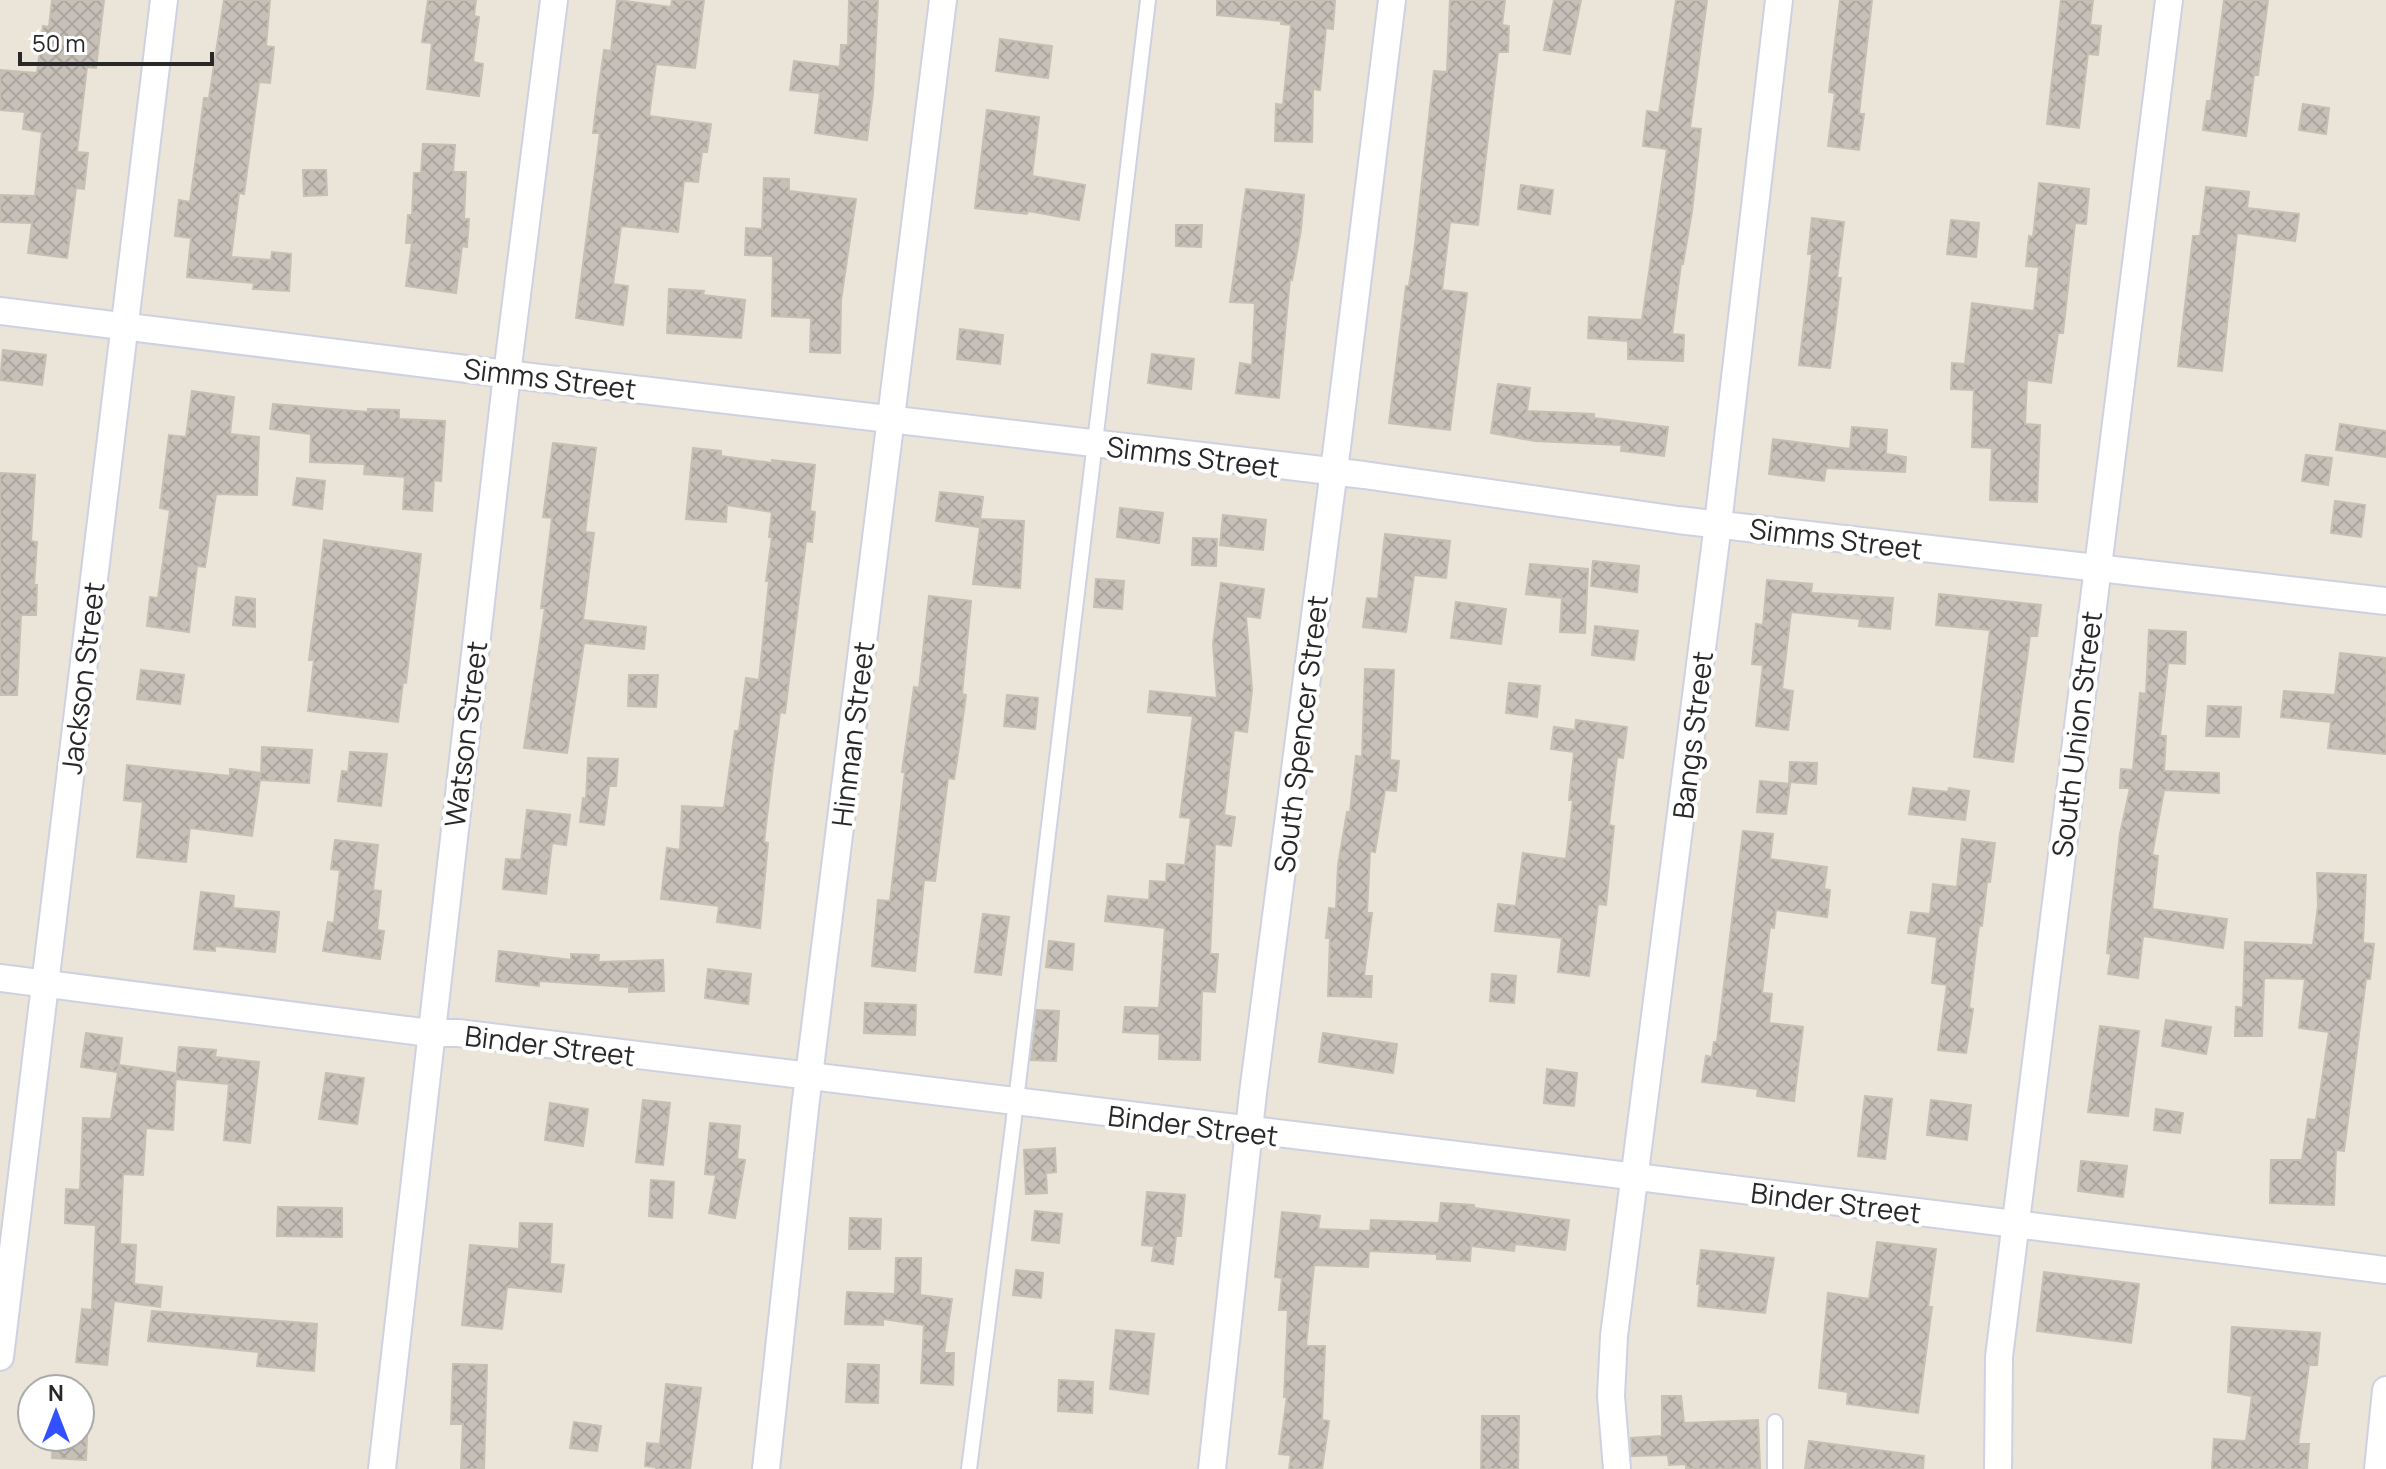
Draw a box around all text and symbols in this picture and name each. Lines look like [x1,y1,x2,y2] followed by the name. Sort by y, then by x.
[20,16,212,66] scale bar
[32,26,86,59] text: 50 m
[461,349,639,407] street label: Simms Street
[1104,427,1282,485] street label: Simms Street
[1747,509,1925,567] street label: Simms Street
[51,580,113,776] street label: Jackson Street
[1264,593,1336,875] street label: South Spencer Street
[2042,609,2110,859] street label: South Union Street
[435,639,495,829] street label: Watson Street
[822,639,882,829] street label: Hinman Street
[1663,649,1721,821] street label: Bangs Street
[463,1016,637,1074] street label: Binder Street
[1106,1096,1280,1154] street label: Binder Street
[1749,1173,1923,1231] street label: Binder Street
[16,1373,96,1453] north arrow
[48,1378,64,1408] text: N

